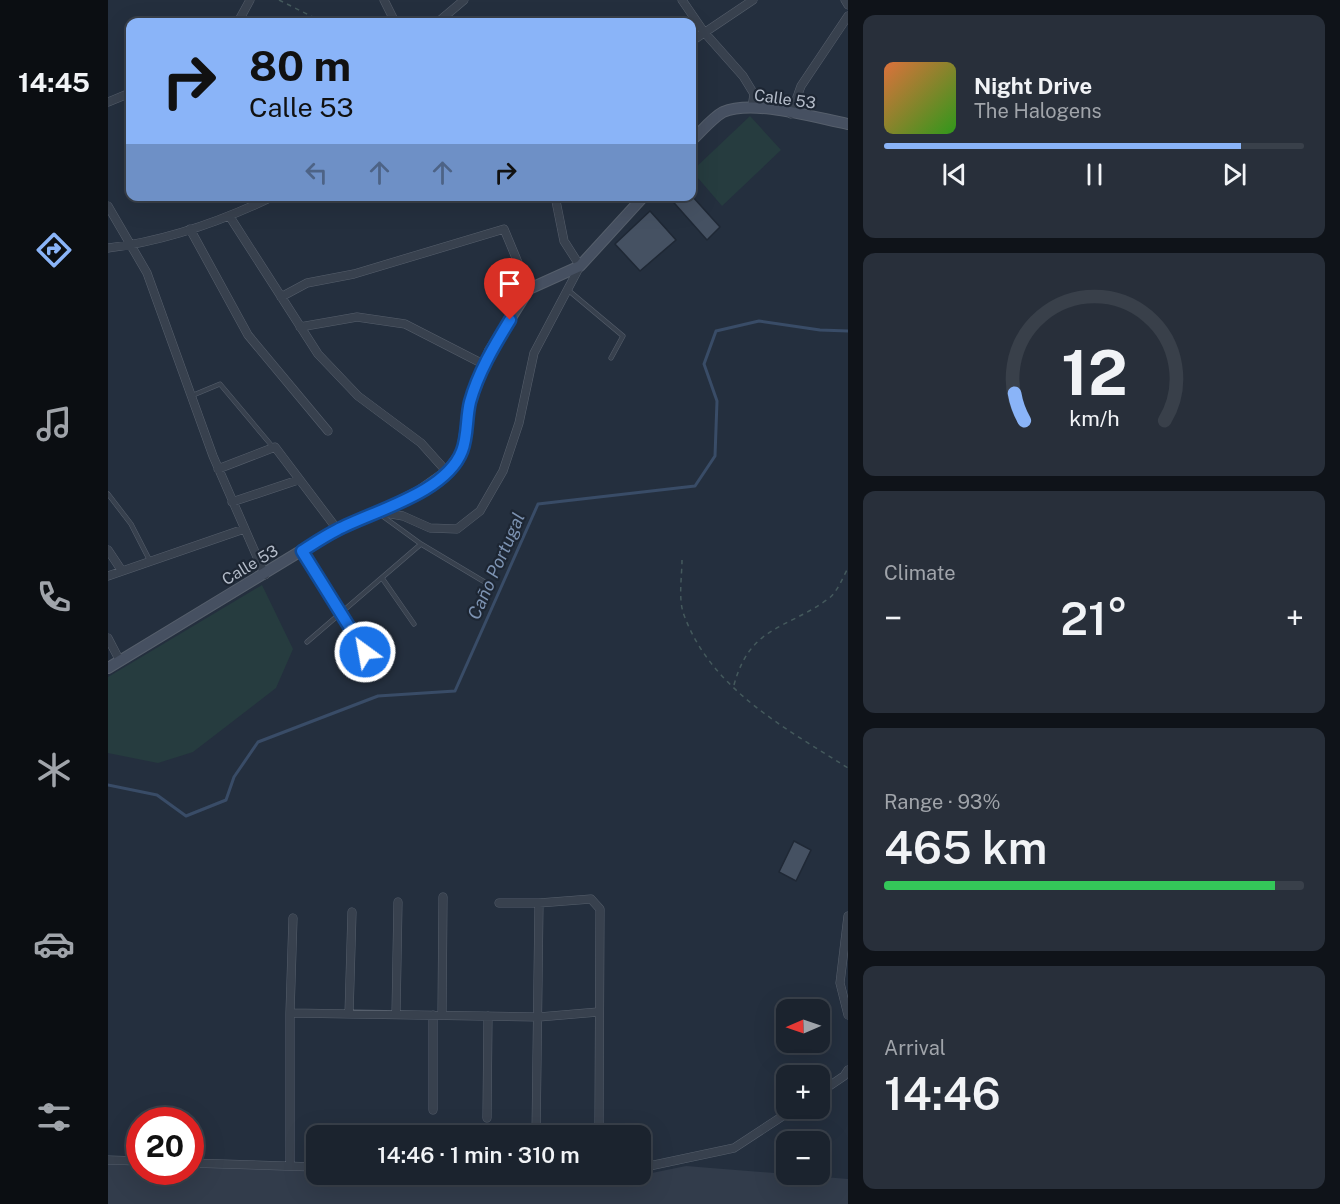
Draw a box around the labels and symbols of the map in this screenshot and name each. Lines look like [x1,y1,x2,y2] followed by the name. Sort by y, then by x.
[753,85,817,113] street label: Calle 53
[484,258,535,320] pin
[463,509,529,623] water label: Caño Portugal
[219,541,281,589] street label: Calle 53
[333,620,397,684] position arrow
[776,999,830,1053] north arrow
[126,1107,204,1185] speed limit sign: 20

